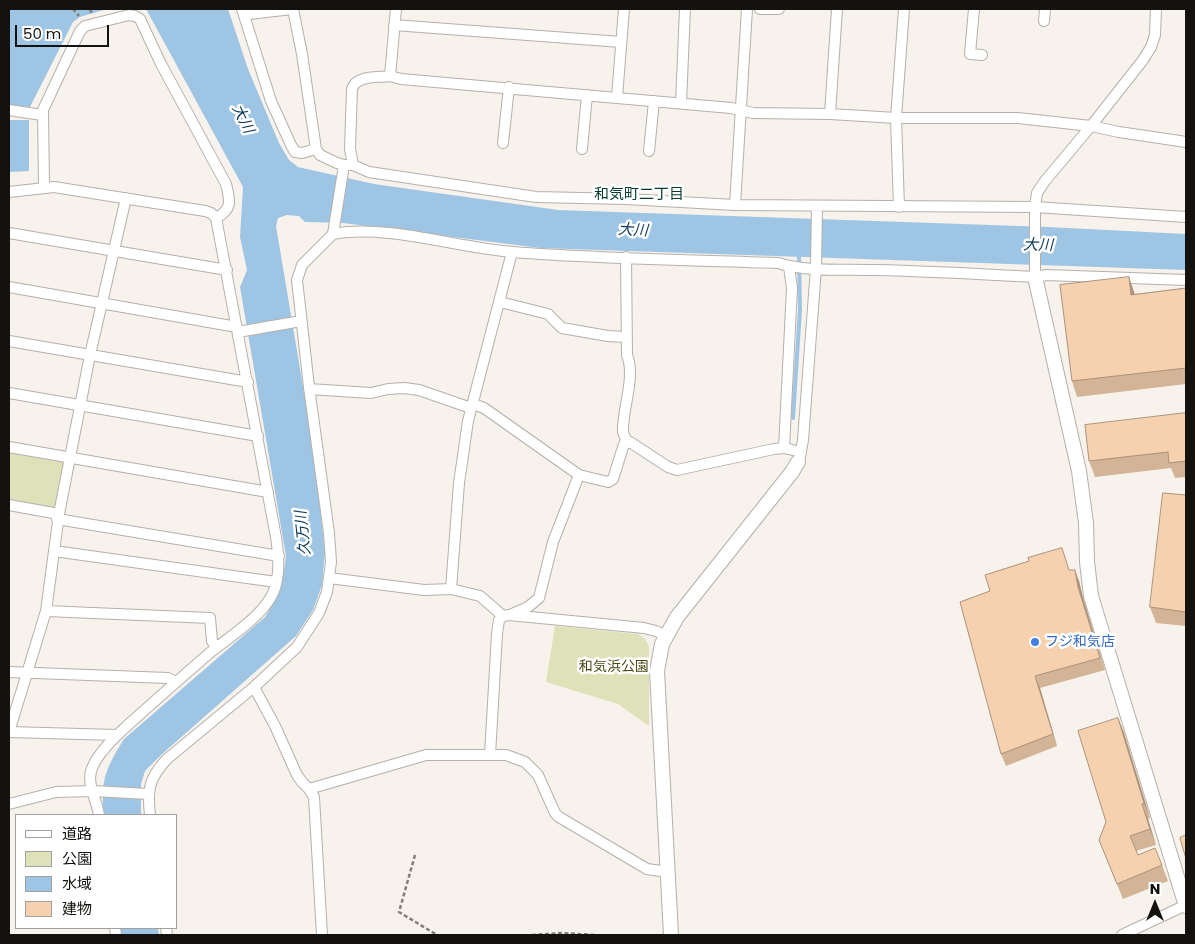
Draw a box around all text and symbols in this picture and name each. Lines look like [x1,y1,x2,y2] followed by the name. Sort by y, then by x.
[18,15,111,47] scale bar
[23,23,61,44] text: 50 m
[227,102,257,136] water label: 大川
[594,186,684,204] district label: 和気町二丁目
[618,221,648,241] water label: 大川
[1023,237,1053,255] water label: 大川
[293,510,315,556] water label: 久万川
[1045,634,1115,650] place label: フジ和気店
[1029,636,1041,648] marker: フジ和気店
[579,659,649,675] park label: 和気浜公園
[15,814,178,929] legend
[62,823,92,844] text: 道路
[62,848,92,869] text: 公園
[62,873,92,894] text: 水域
[1130,879,1180,929] north arrow
[1150,879,1160,899] text: N
[62,898,92,919] text: 建物

